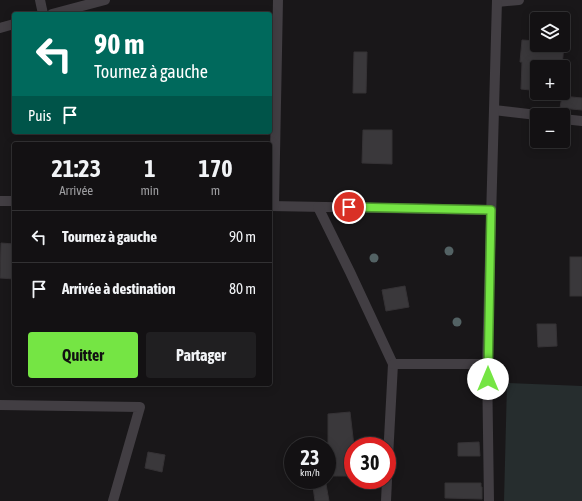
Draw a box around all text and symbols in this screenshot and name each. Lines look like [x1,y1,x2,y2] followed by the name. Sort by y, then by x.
[530,12,570,148] map controls
[530,12,570,52] button: layers
[28,28,80,80] icon: left
[94,28,144,60] text: 90 m
[530,60,570,100] button: +
[94,61,208,82] text: Tournez à gauche
[59,104,81,126] icon: arrive
[28,107,51,124] text: Puis
[530,108,570,148] button: −
[52,155,101,182] text: 21:23
[144,155,155,182] text: 1
[199,155,232,182] text: 170
[59,183,93,198] text: Arrivée
[140,183,159,198] text: min
[211,183,220,198] text: m
[332,190,366,224] pin
[338,196,360,218] icon: arrive
[28,226,50,248] icon: left
[62,228,157,245] text: Tournez à gauche
[229,228,256,245] text: 90 m
[28,278,50,300] icon: arrive
[62,280,176,297] text: Arrivée à destination
[229,280,256,297] text: 80 m
[28,332,138,378] button: Quitter
[146,332,256,378] button: Partager
[467,358,509,400] position arrow
[344,437,396,489] speed limit sign: 30
[301,446,319,469] text: 23
[300,467,320,478] text: km/h

